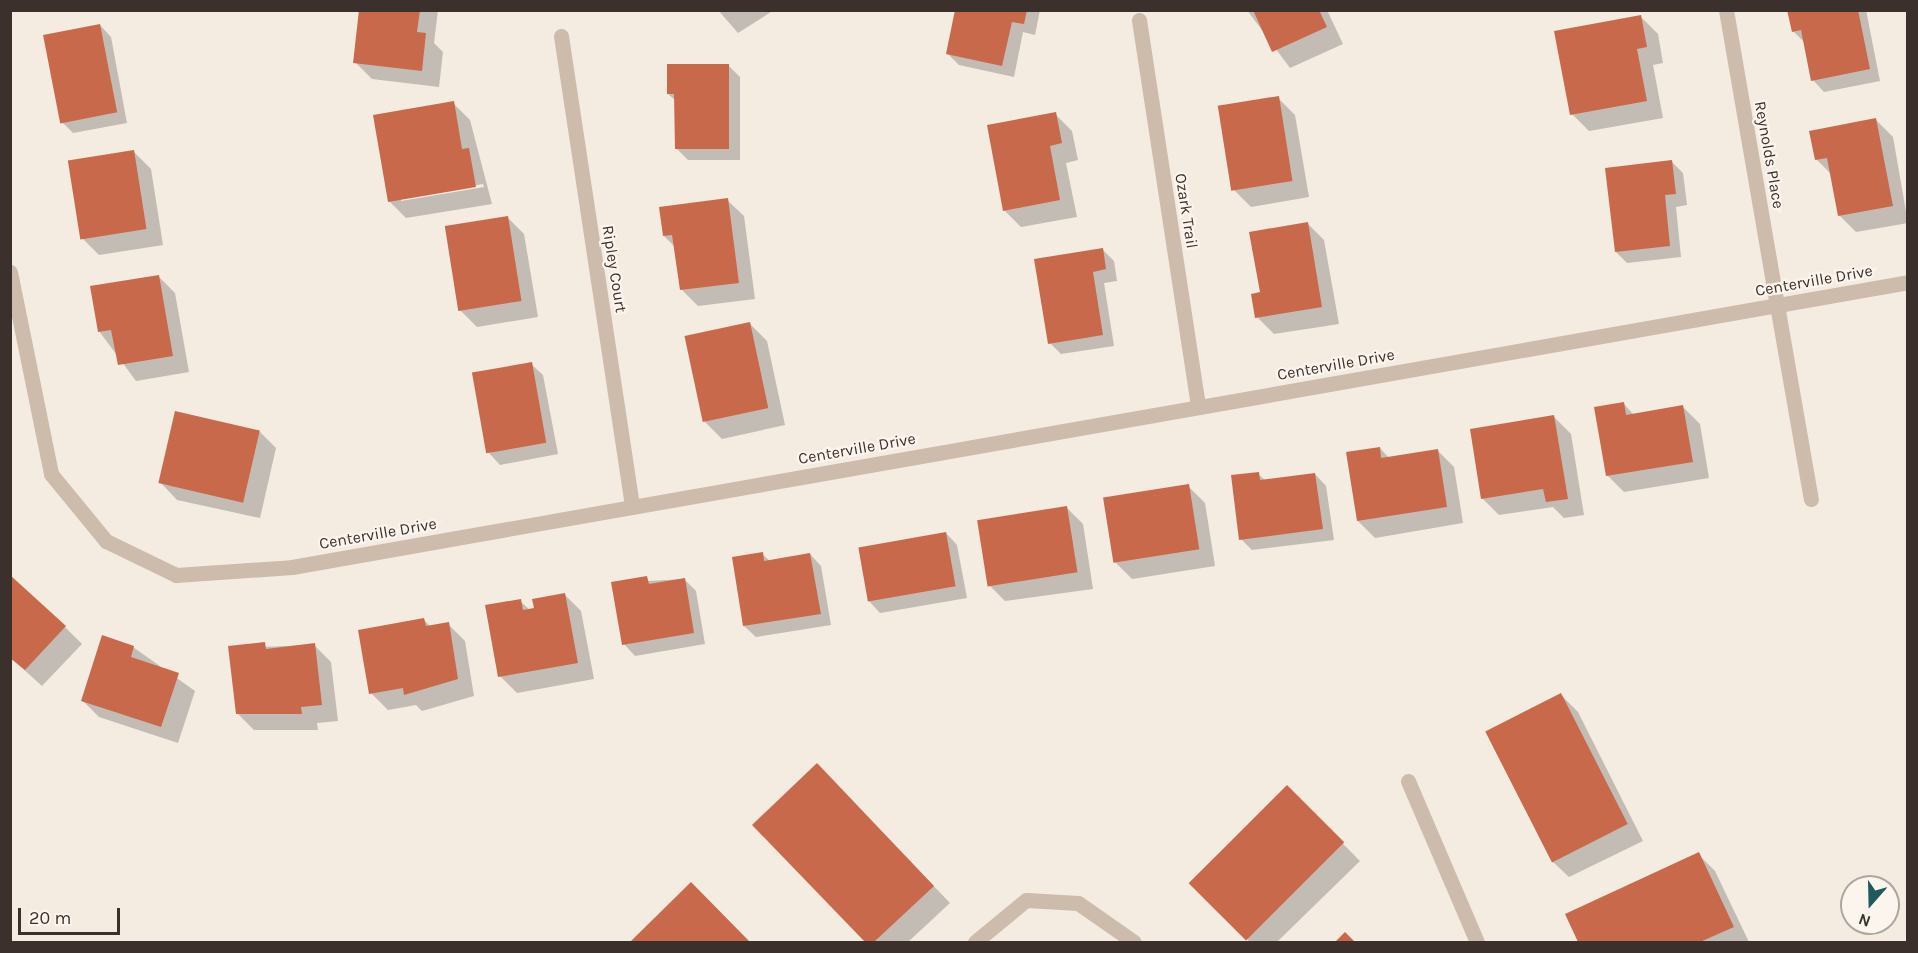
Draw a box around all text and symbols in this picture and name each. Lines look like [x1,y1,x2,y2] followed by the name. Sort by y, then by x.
[1750,100,1788,210] street label: Reynolds Place
[1171,172,1201,250] street label: Ozark Trail
[598,224,630,314] street label: Ripley Court
[1754,261,1874,301] street label: Centerville Drive
[1276,345,1396,385] street label: Centerville Drive
[797,429,917,469] street label: Centerville Drive
[318,514,438,554] street label: Centerville Drive
[1840,875,1900,935] north arrow
[21,896,123,934] scale bar
[29,907,71,929] text: 20 m
[1856,910,1873,931] text: N

